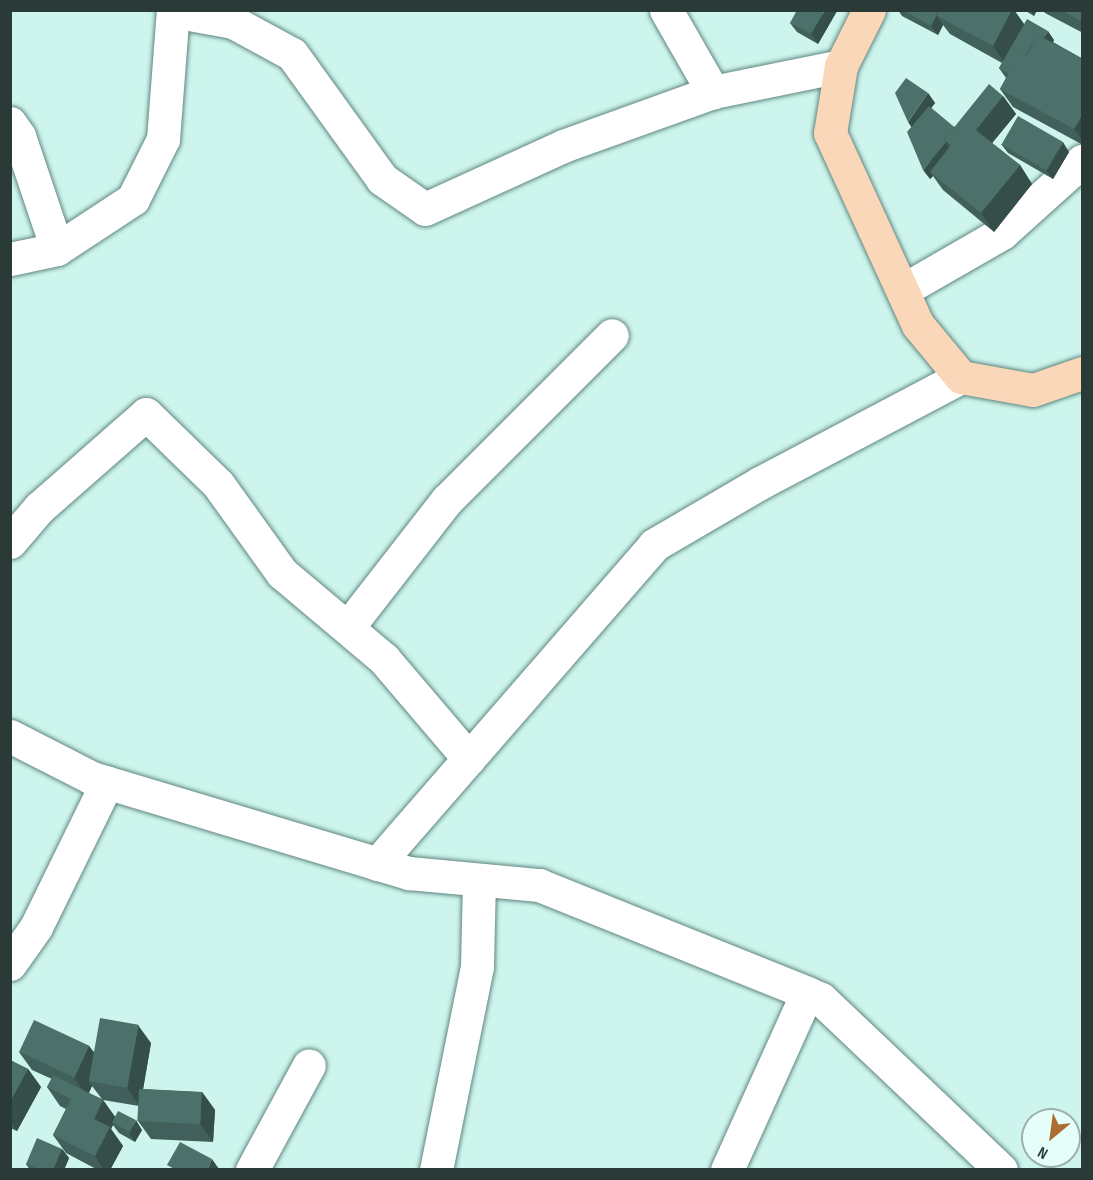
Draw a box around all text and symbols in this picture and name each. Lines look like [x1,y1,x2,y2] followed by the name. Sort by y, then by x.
[1021,1108,1081,1168] north arrow
[1035,1142,1051,1163] text: N

